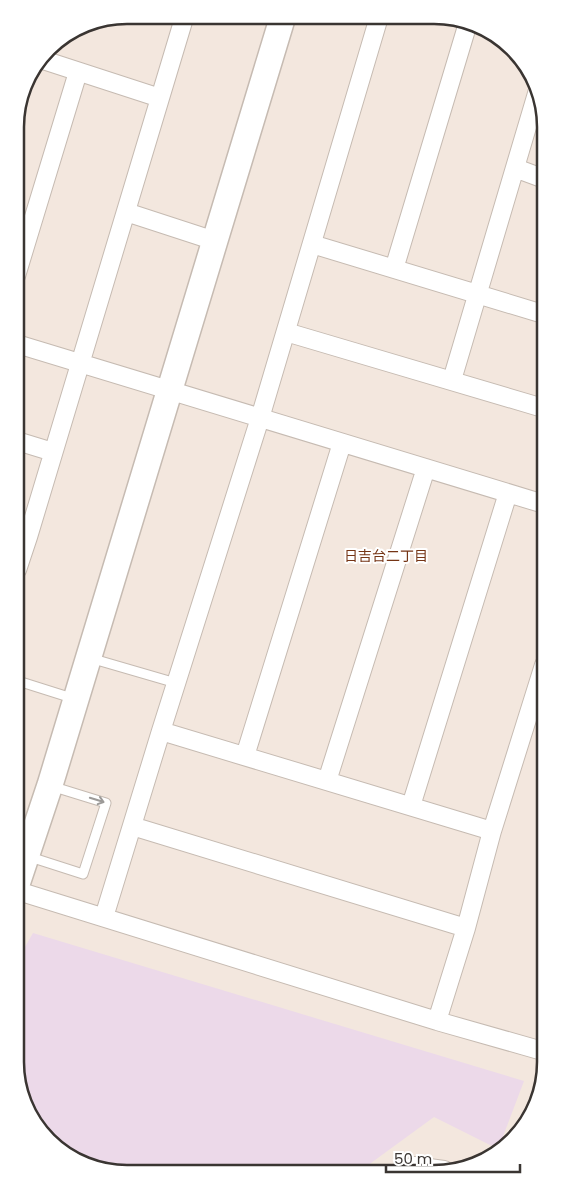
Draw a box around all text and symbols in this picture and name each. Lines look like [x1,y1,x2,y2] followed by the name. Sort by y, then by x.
[344,546,428,566] district label: 日吉台二丁目
[88,795,104,805] one-way arrow
[386,1142,520,1174] scale bar
[394,1148,432,1169] text: 50 m

